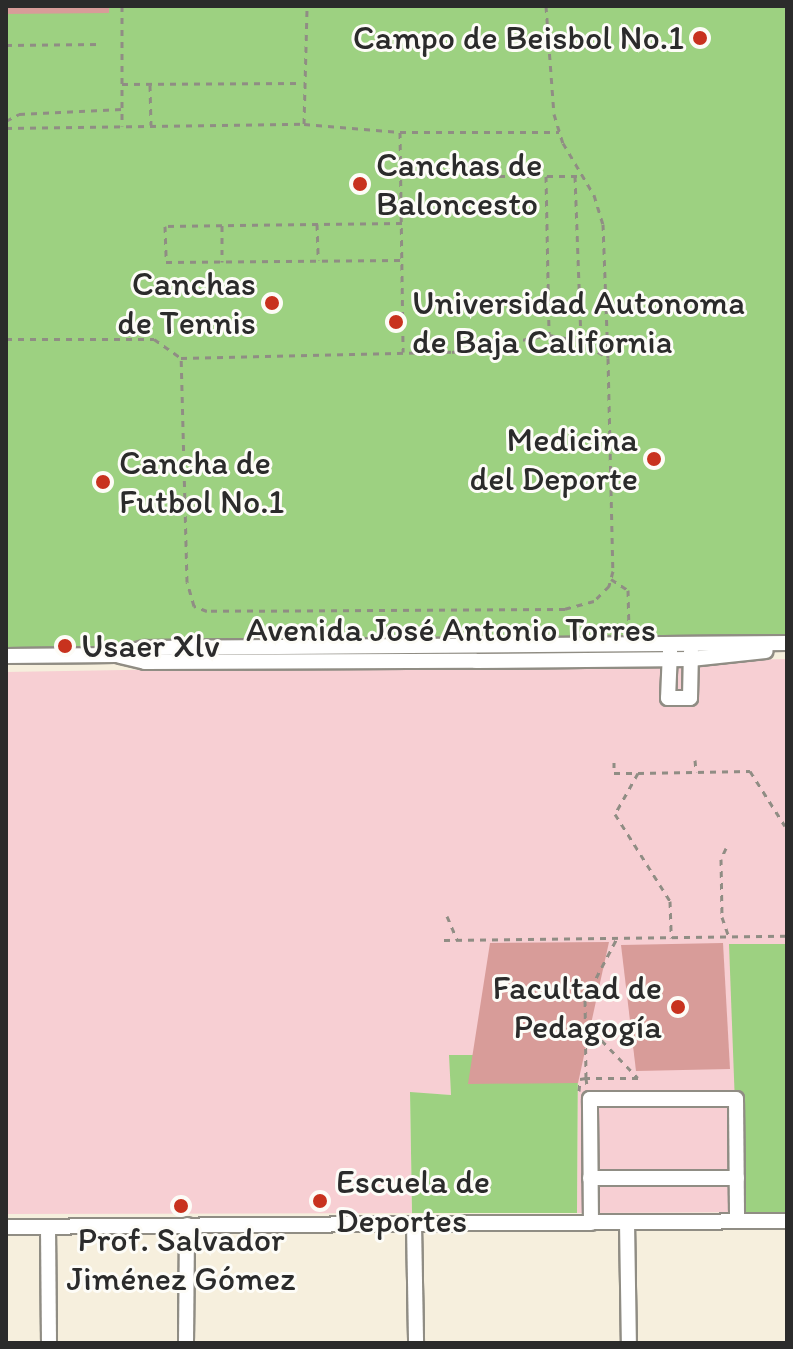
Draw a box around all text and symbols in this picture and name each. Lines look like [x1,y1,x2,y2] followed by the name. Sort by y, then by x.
[353,18,684,58] place label: Campo de Beisbol No.1
[691,29,709,47] marker: Campo de Beisbol No.1
[376,144,543,224] place label: Canchas de Baloncesto
[351,175,369,193] marker: Canchas de Baloncesto
[120,263,256,342] place label: Canchas de Tennis
[412,282,746,362] place label: Universidad Autonoma de Baja California
[263,294,281,312] marker: Canchas de Tennis
[387,313,405,331] marker: Universidad Autonoma de Baja California
[470,419,638,498] place label: Medicina del Deporte
[119,442,284,522] place label: Cancha de Futbol No.1
[645,450,663,468] marker: Medicina del Deporte
[94,473,112,491] marker: Cancha de Futbol No.1
[245,610,657,650] street label: Avenida José Antonio Torres
[81,626,220,666] place label: Usaer Xlv
[56,637,74,655] marker: Usaer Xlv
[492,967,662,1046] place label: Facultad de Pedagogía
[669,998,687,1016] marker: Facultad de Pedagogía
[336,1161,490,1240] place label: Escuela de Deportes
[311,1192,329,1210] marker: Escuela de Deportes
[172,1197,190,1215] marker: Prof. Salvador Jiménez Gómez
[66,1219,296,1298] place label: Prof. Salvador Jiménez Gómez

